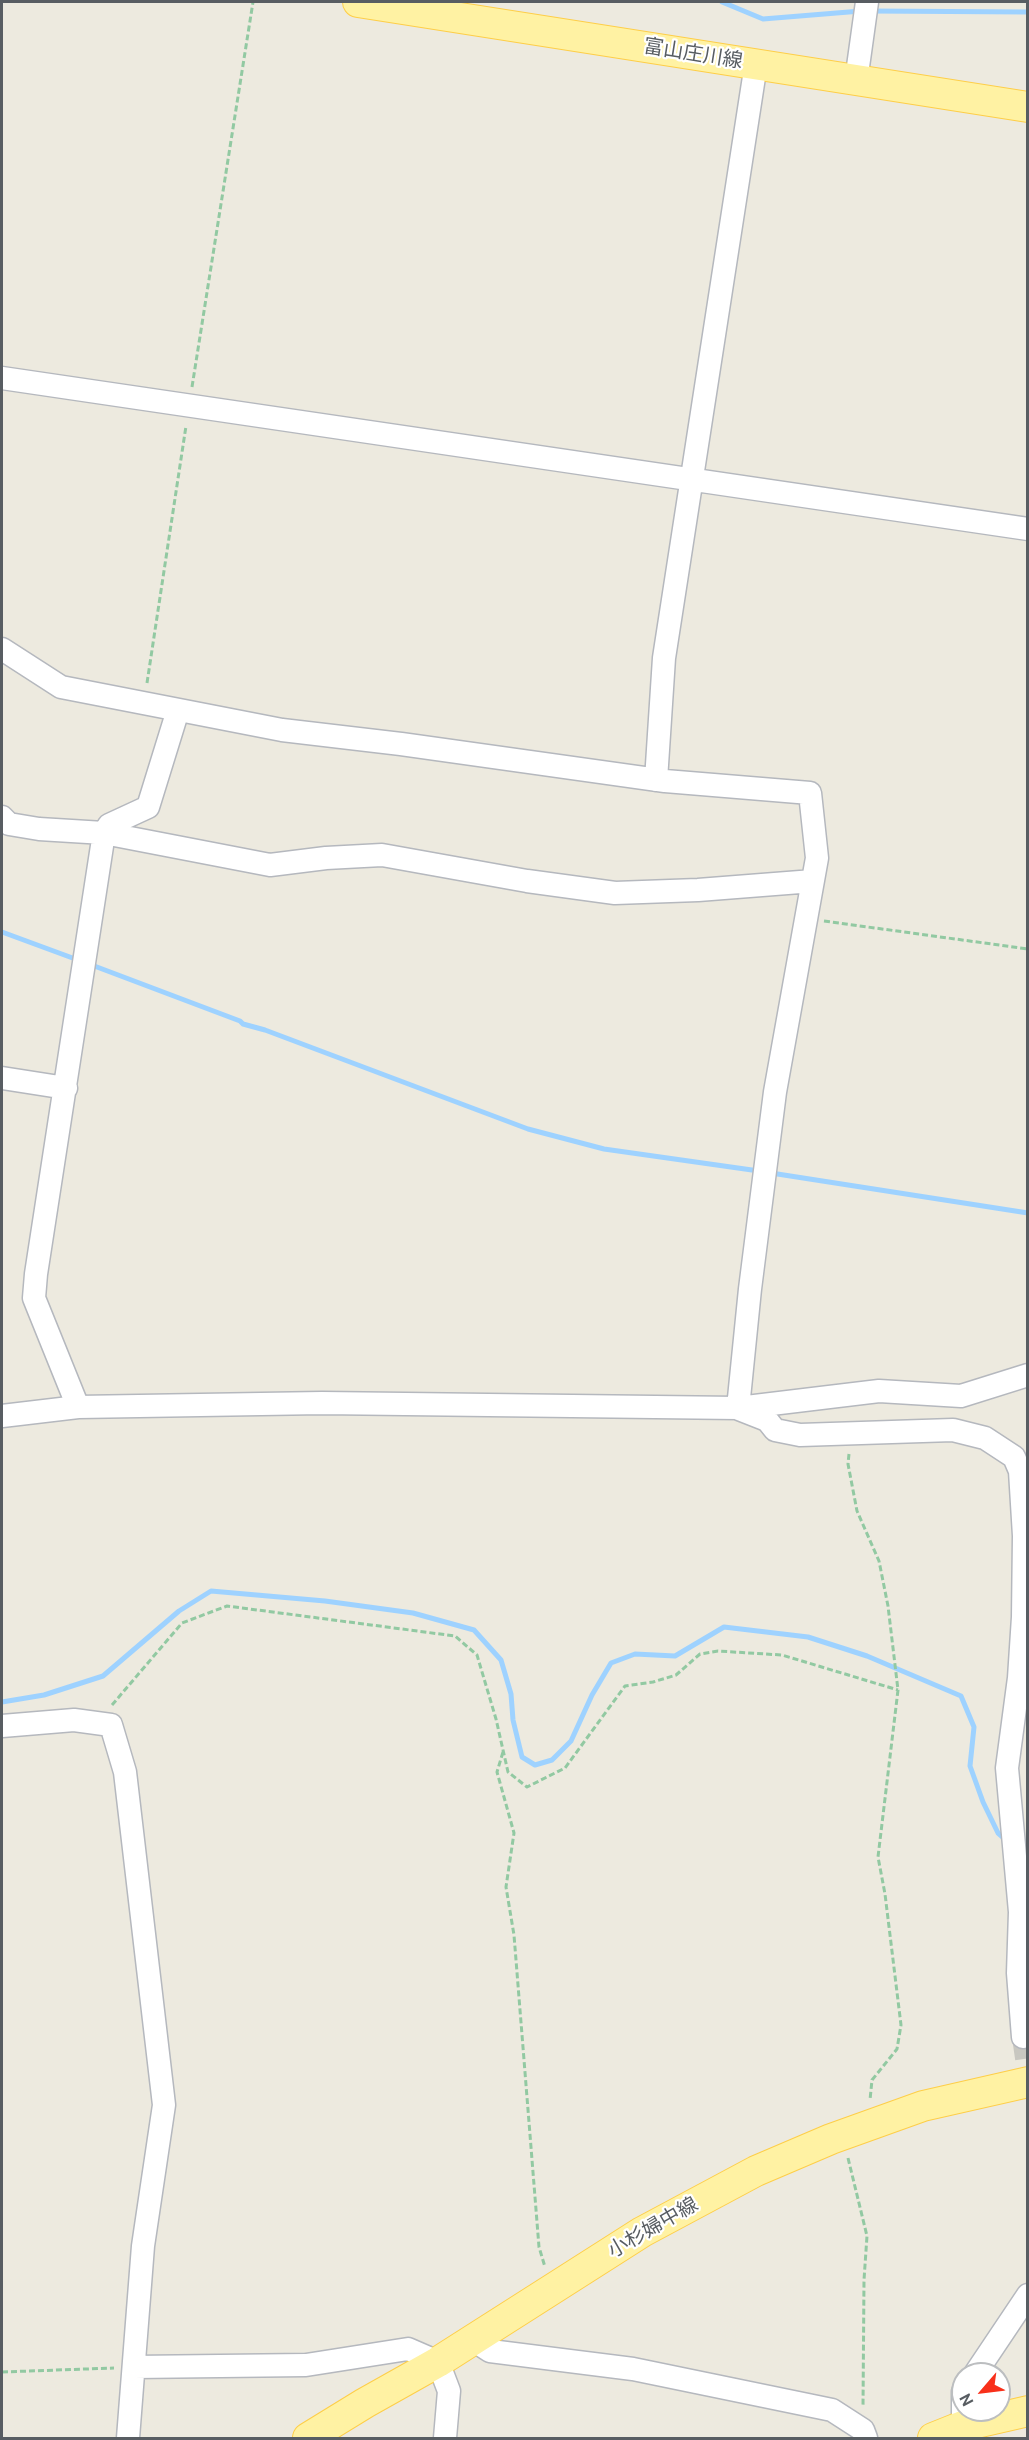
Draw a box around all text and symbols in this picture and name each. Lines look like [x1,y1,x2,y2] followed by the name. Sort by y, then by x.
[642,34,744,74] street label: 富山庄川線
[604,2193,702,2263] street label: 小杉婦中線
[951,2362,1011,2422] north arrow
[955,2390,977,2409] text: N

